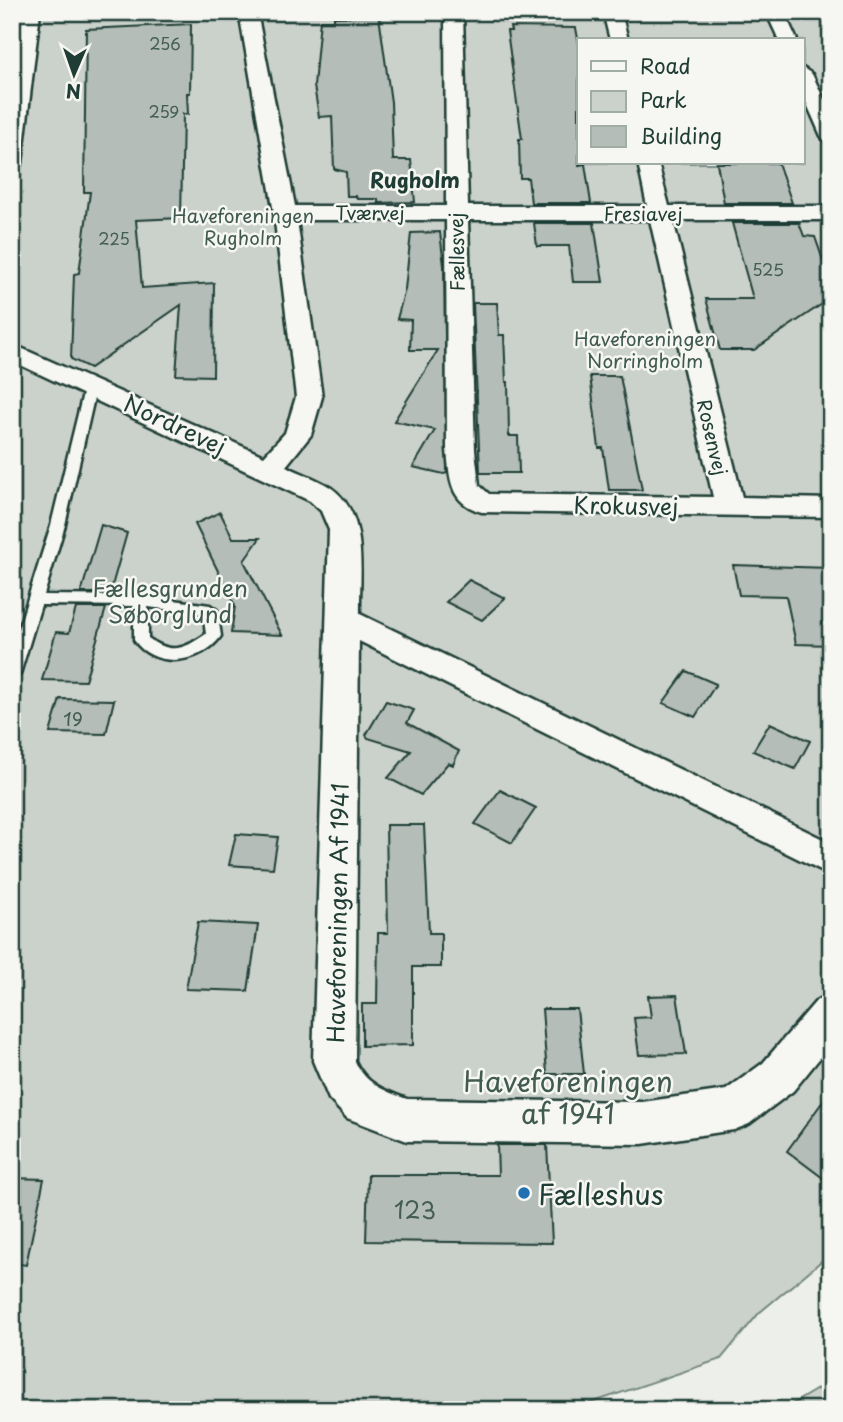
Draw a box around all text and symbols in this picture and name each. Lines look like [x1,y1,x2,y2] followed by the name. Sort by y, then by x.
[149,31,181,55] house number: 256
[38,38,108,108] north arrow
[577,38,804,164] legend
[640,49,691,81] text: Road
[65,78,81,106] text: N
[640,83,687,115] text: Park
[149,99,179,123] house number: 259
[640,119,722,151] text: Building
[370,163,460,195] district label: Rugholm
[335,198,405,226] street label: Tværvej
[603,199,683,227] street label: Fresiavej
[172,201,314,251] park label: Haveforeningen Rugholm
[441,212,471,292] street label: Fællesvej
[98,226,130,250] house number: 225
[752,257,784,281] house number: 525
[574,324,716,374] park label: Haveforeningen Norringholm
[118,385,232,463] street label: Nordrevej
[691,396,735,478] street label: Rosenvej
[573,487,679,523] street label: Krokusvej
[92,570,248,631] park label: Fællesgrunden Søborglund
[63,704,83,732] house number: 19
[317,783,357,1043] street label: Haveforeningen Af 1941
[463,1059,673,1134] park label: Haveforeningen af 1941
[538,1172,664,1215] place label: Fælleshus
[516,1185,532,1201] marker: Fælleshus
[394,1192,436,1227] house number: 123

